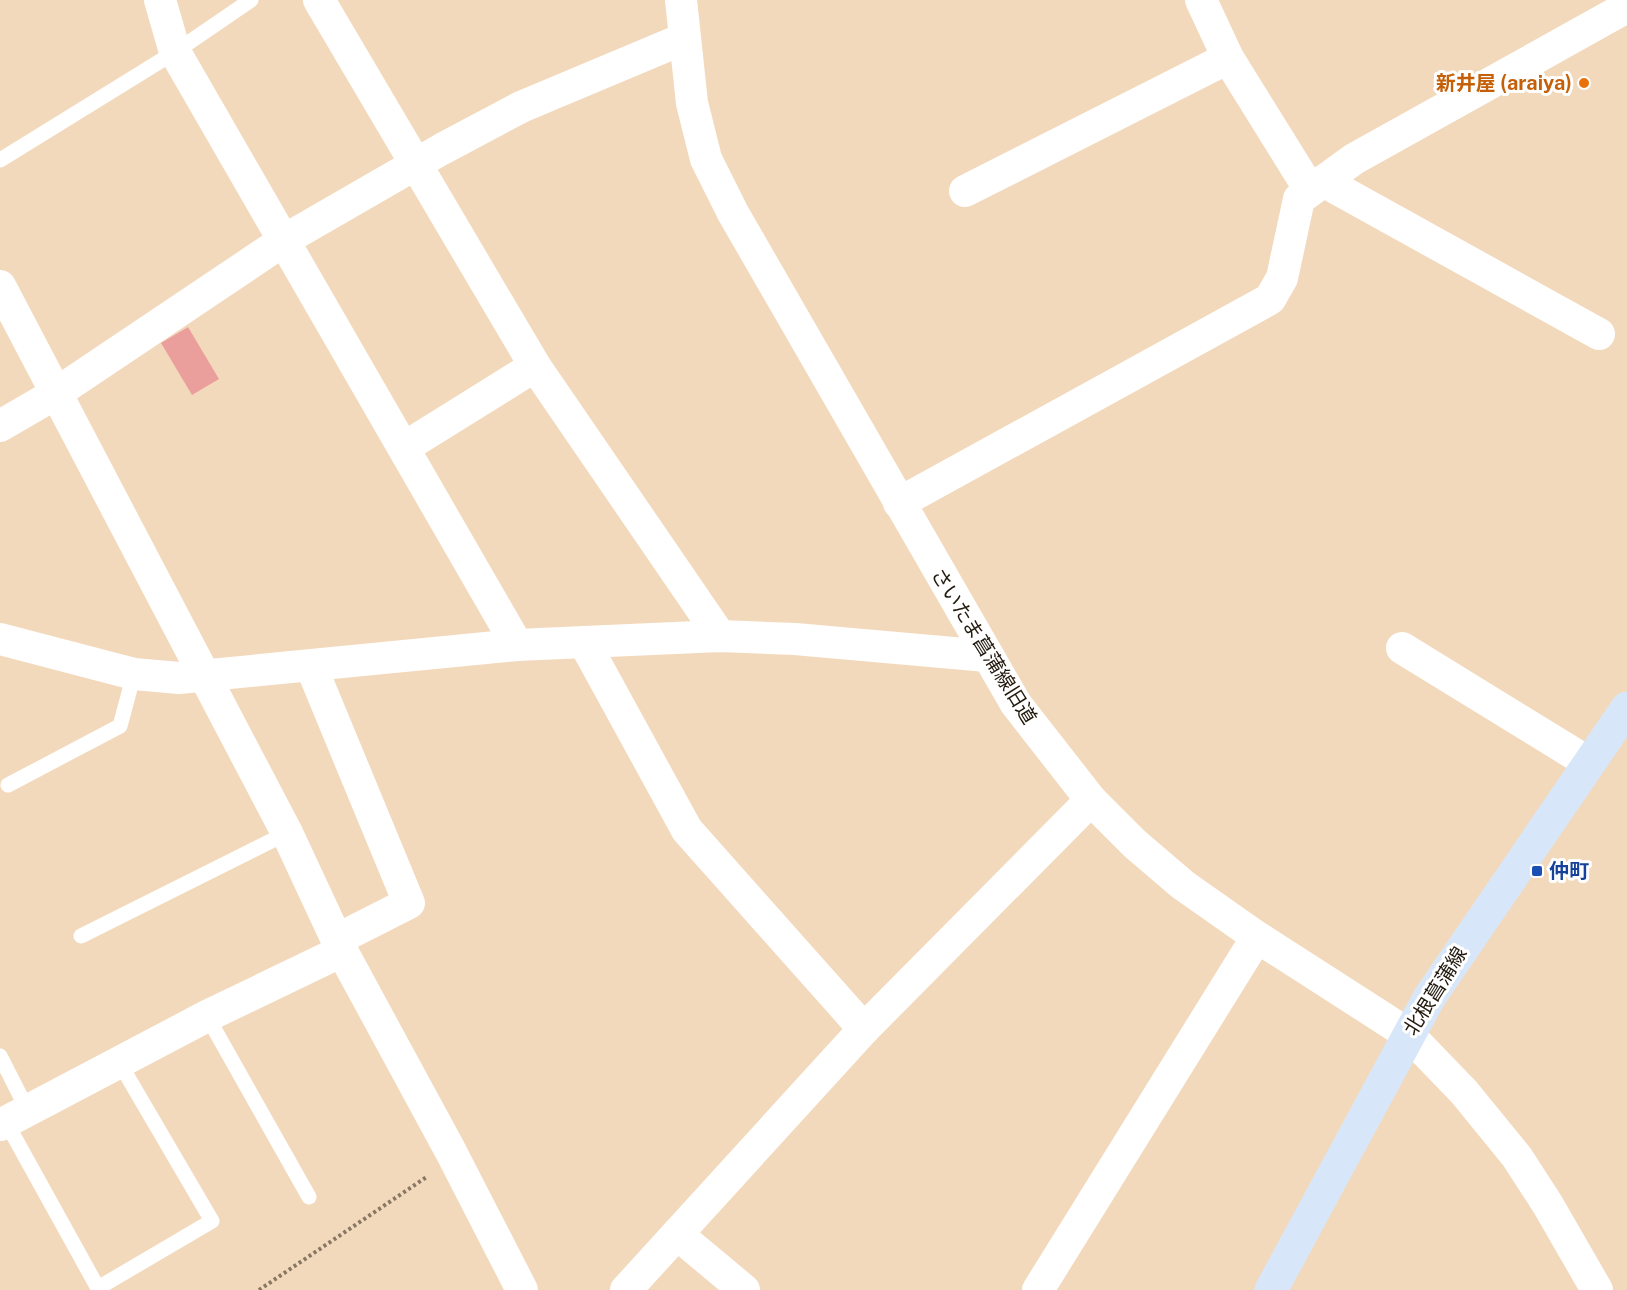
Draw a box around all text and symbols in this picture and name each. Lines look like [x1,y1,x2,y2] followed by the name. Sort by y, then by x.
[1436,71,1572,95] place label: 新井屋 (araiya)
[1577,76,1591,90] marker: 新井屋 (araiya)
[926,564,1042,728] street label: さいたま菖蒲線旧道
[1549,859,1589,883] place label: 仲町
[1530,864,1544,878] marker: 仲町
[1398,942,1472,1040] street label: 北根菖蒲線

